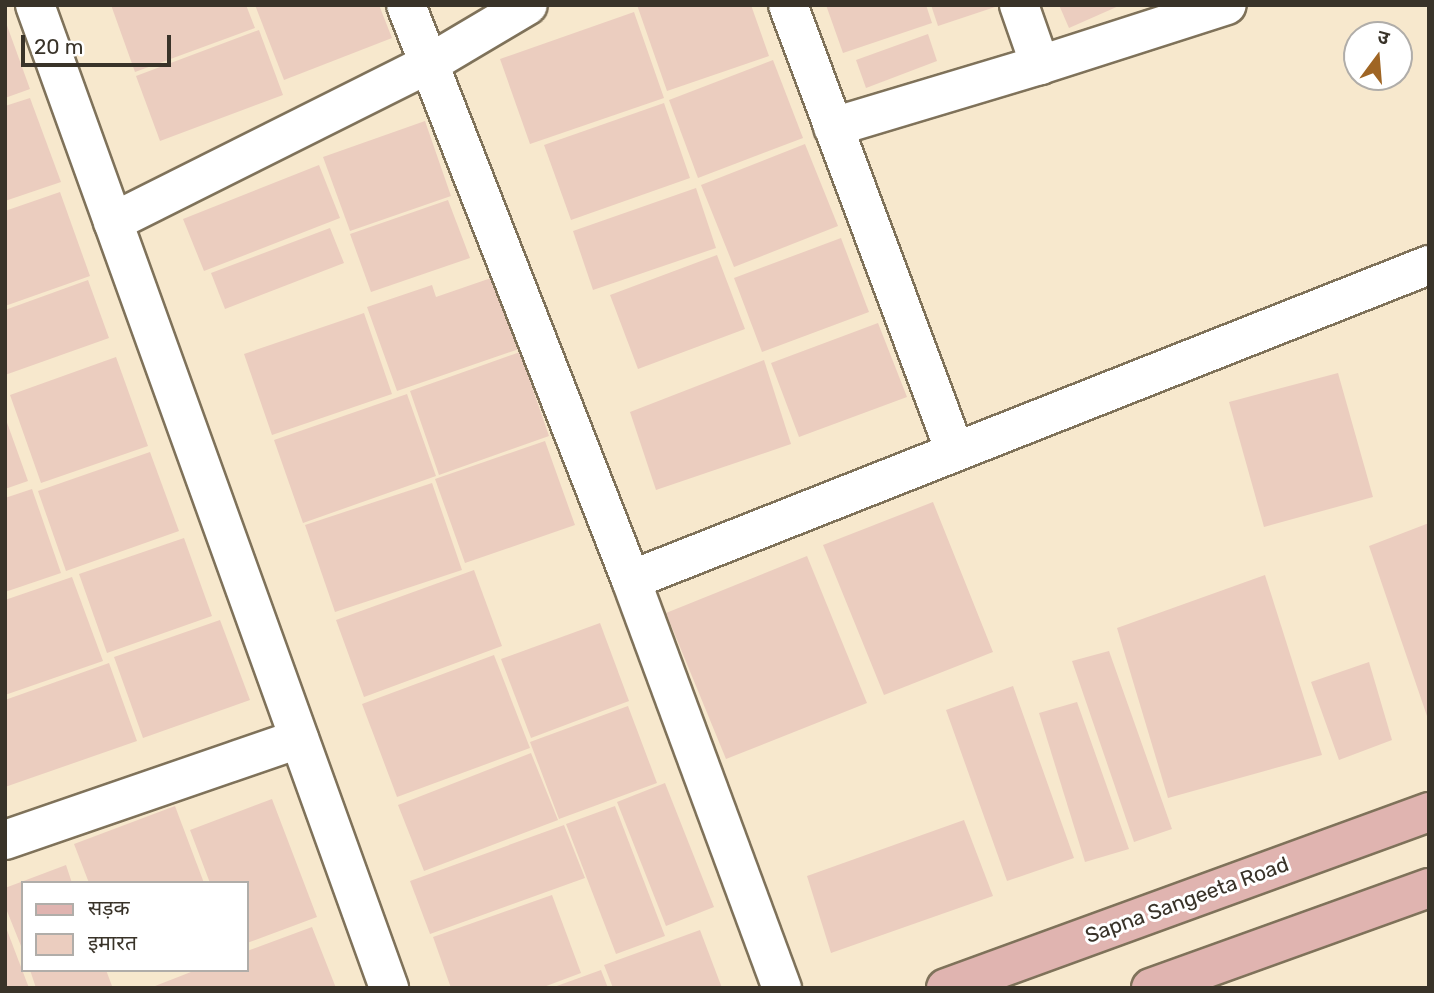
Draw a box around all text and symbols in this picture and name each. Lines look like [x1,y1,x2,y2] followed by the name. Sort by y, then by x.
[24,21,175,65] scale bar
[1343,21,1413,91] north arrow
[1375,25,1392,50] text: उ
[34,34,83,59] text: 20 m
[1082,851,1292,949] street label: Sapna Sangeeta Road
[21,881,248,972] legend
[88,895,130,920] text: सड़क
[88,930,137,955] text: इमारत

